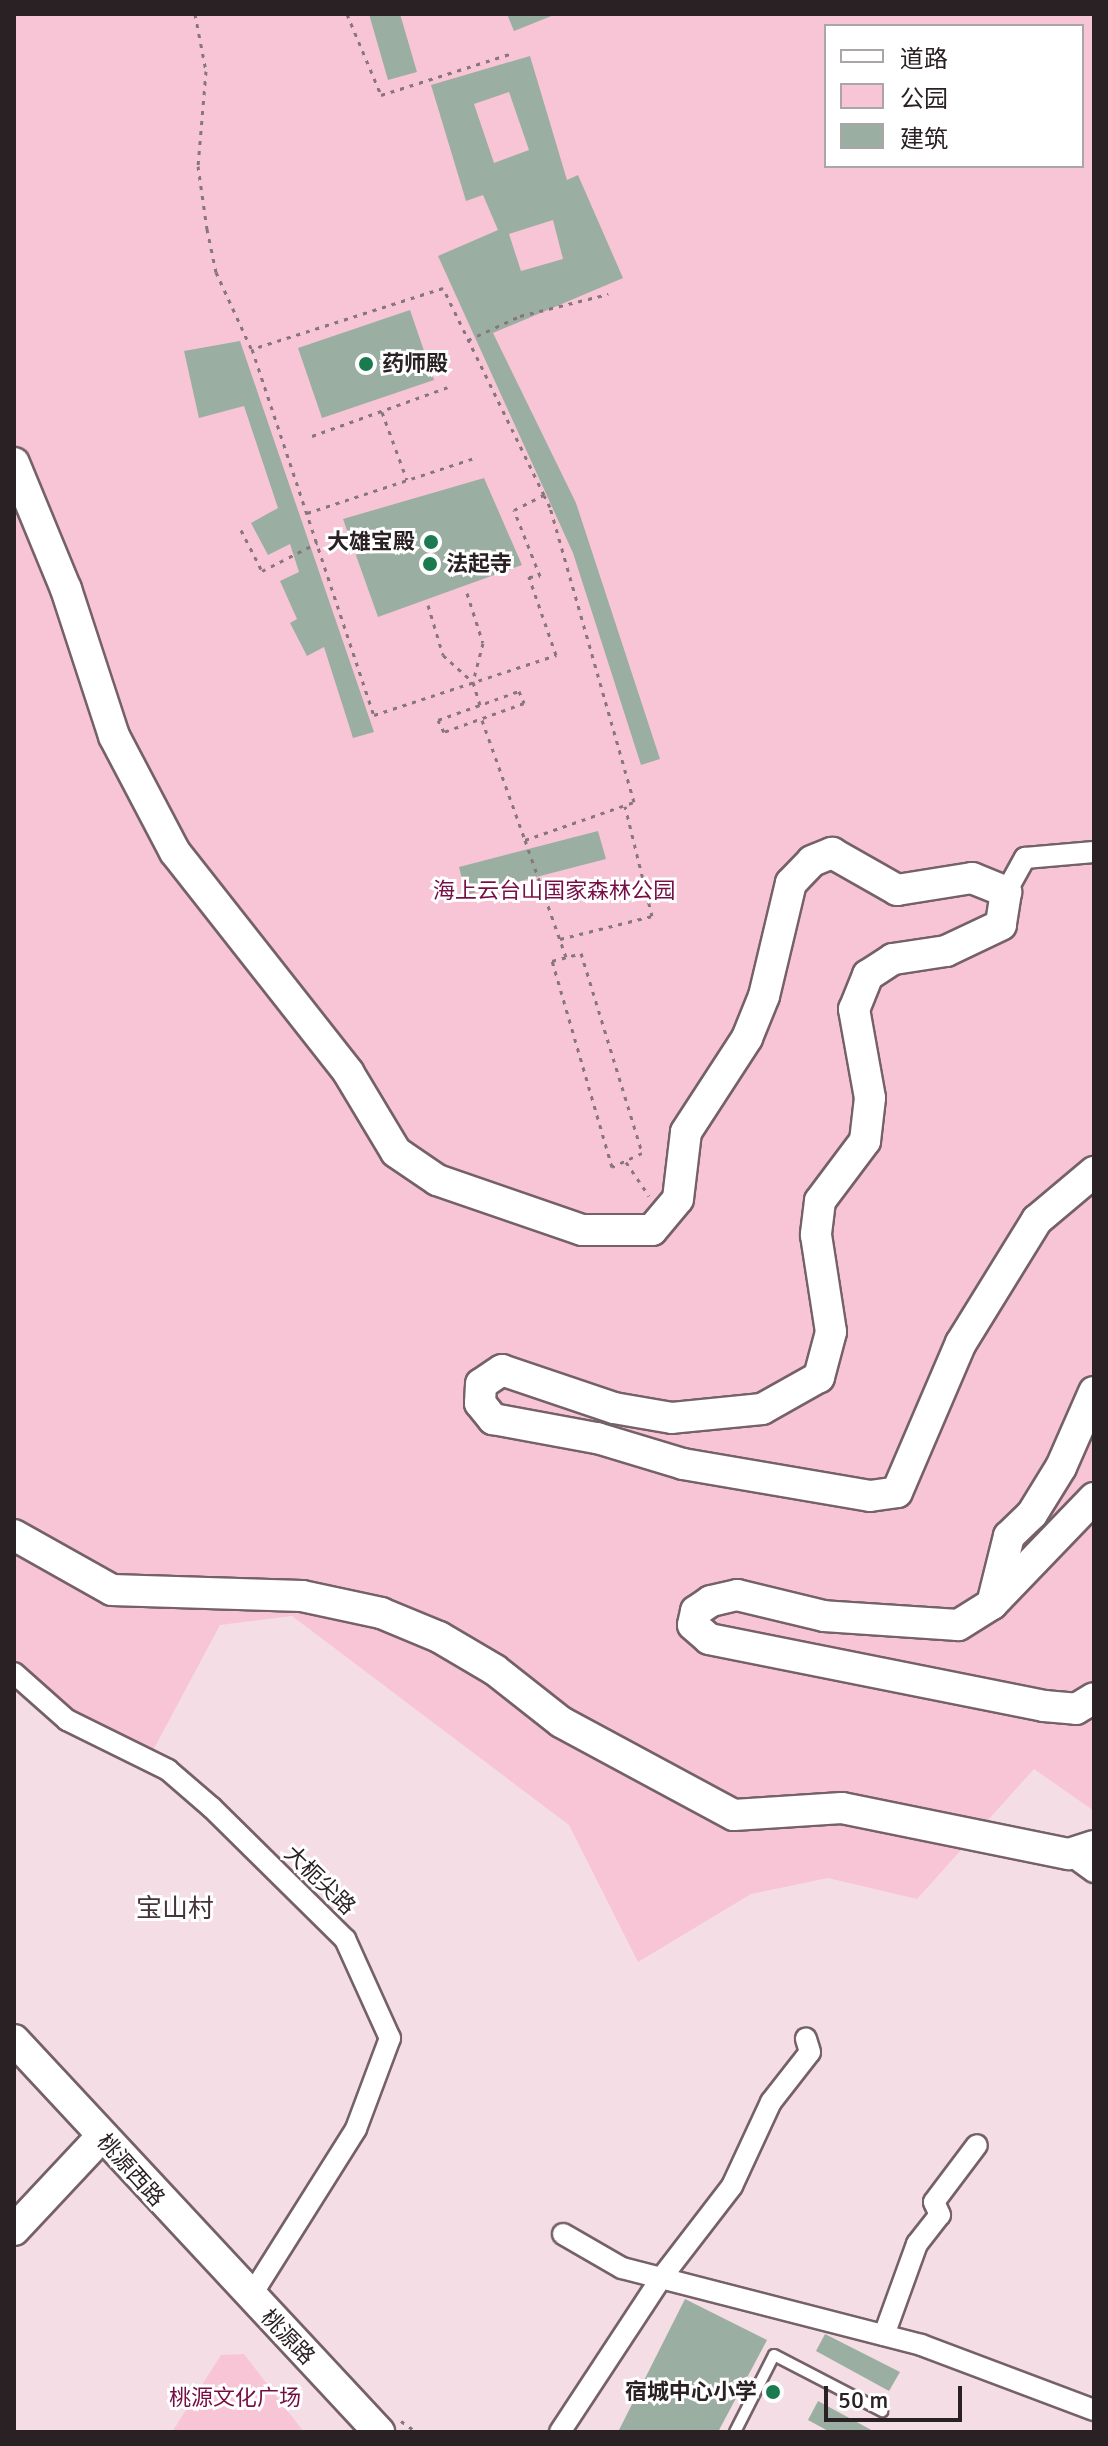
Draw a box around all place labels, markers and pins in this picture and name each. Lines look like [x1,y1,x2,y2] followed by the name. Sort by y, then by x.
[382,351,448,377] place label: 药师殿
[357,355,375,373] marker: 药师殿
[327,529,415,555] place label: 大雄宝殿
[422,533,440,551] marker: 大雄宝殿
[446,551,512,577] place label: 法起寺
[421,555,439,573] marker: 法起寺
[625,2379,757,2405] place label: 宿城中心小学
[764,2383,782,2401] marker: 宿城中心小学

